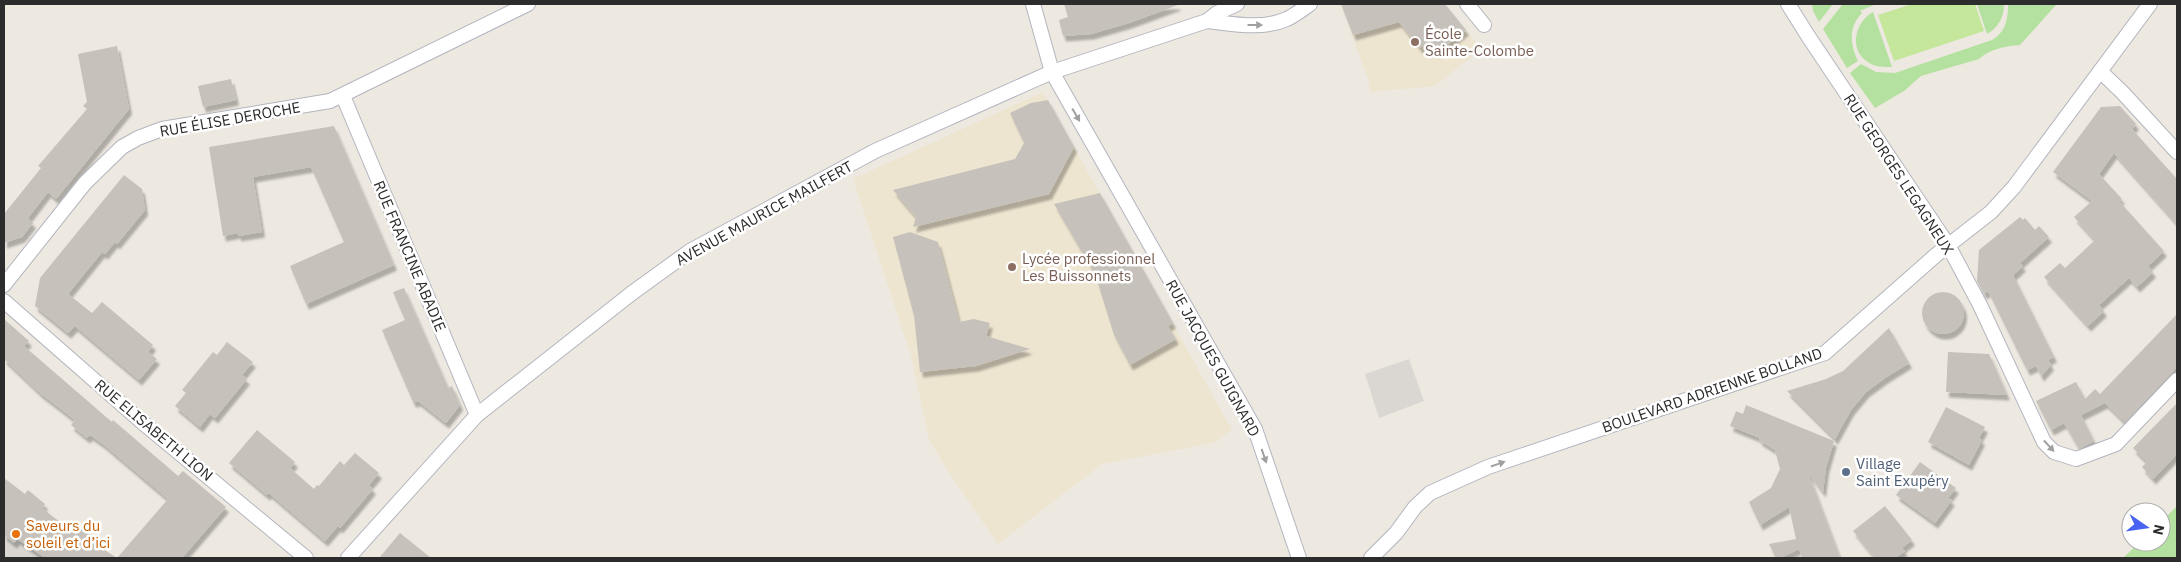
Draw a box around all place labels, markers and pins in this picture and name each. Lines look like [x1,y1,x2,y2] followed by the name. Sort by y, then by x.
[1425,24,1534,60] place label: École Sainte-Colombe
[1409,36,1421,48] marker: École Sainte-Colombe
[1022,249,1155,285] place label: Lycée professionnel Les Buissonnets
[1006,261,1018,273] marker: Lycée professionnel Les Buissonnets
[1856,454,1949,490] place label: Village Saint Exupéry
[1840,466,1852,478] marker: Village Saint Exupéry
[26,516,110,552] place label: Saveurs du soleil et d’ici
[10,528,22,540] marker: Saveurs du soleil et d’ici

